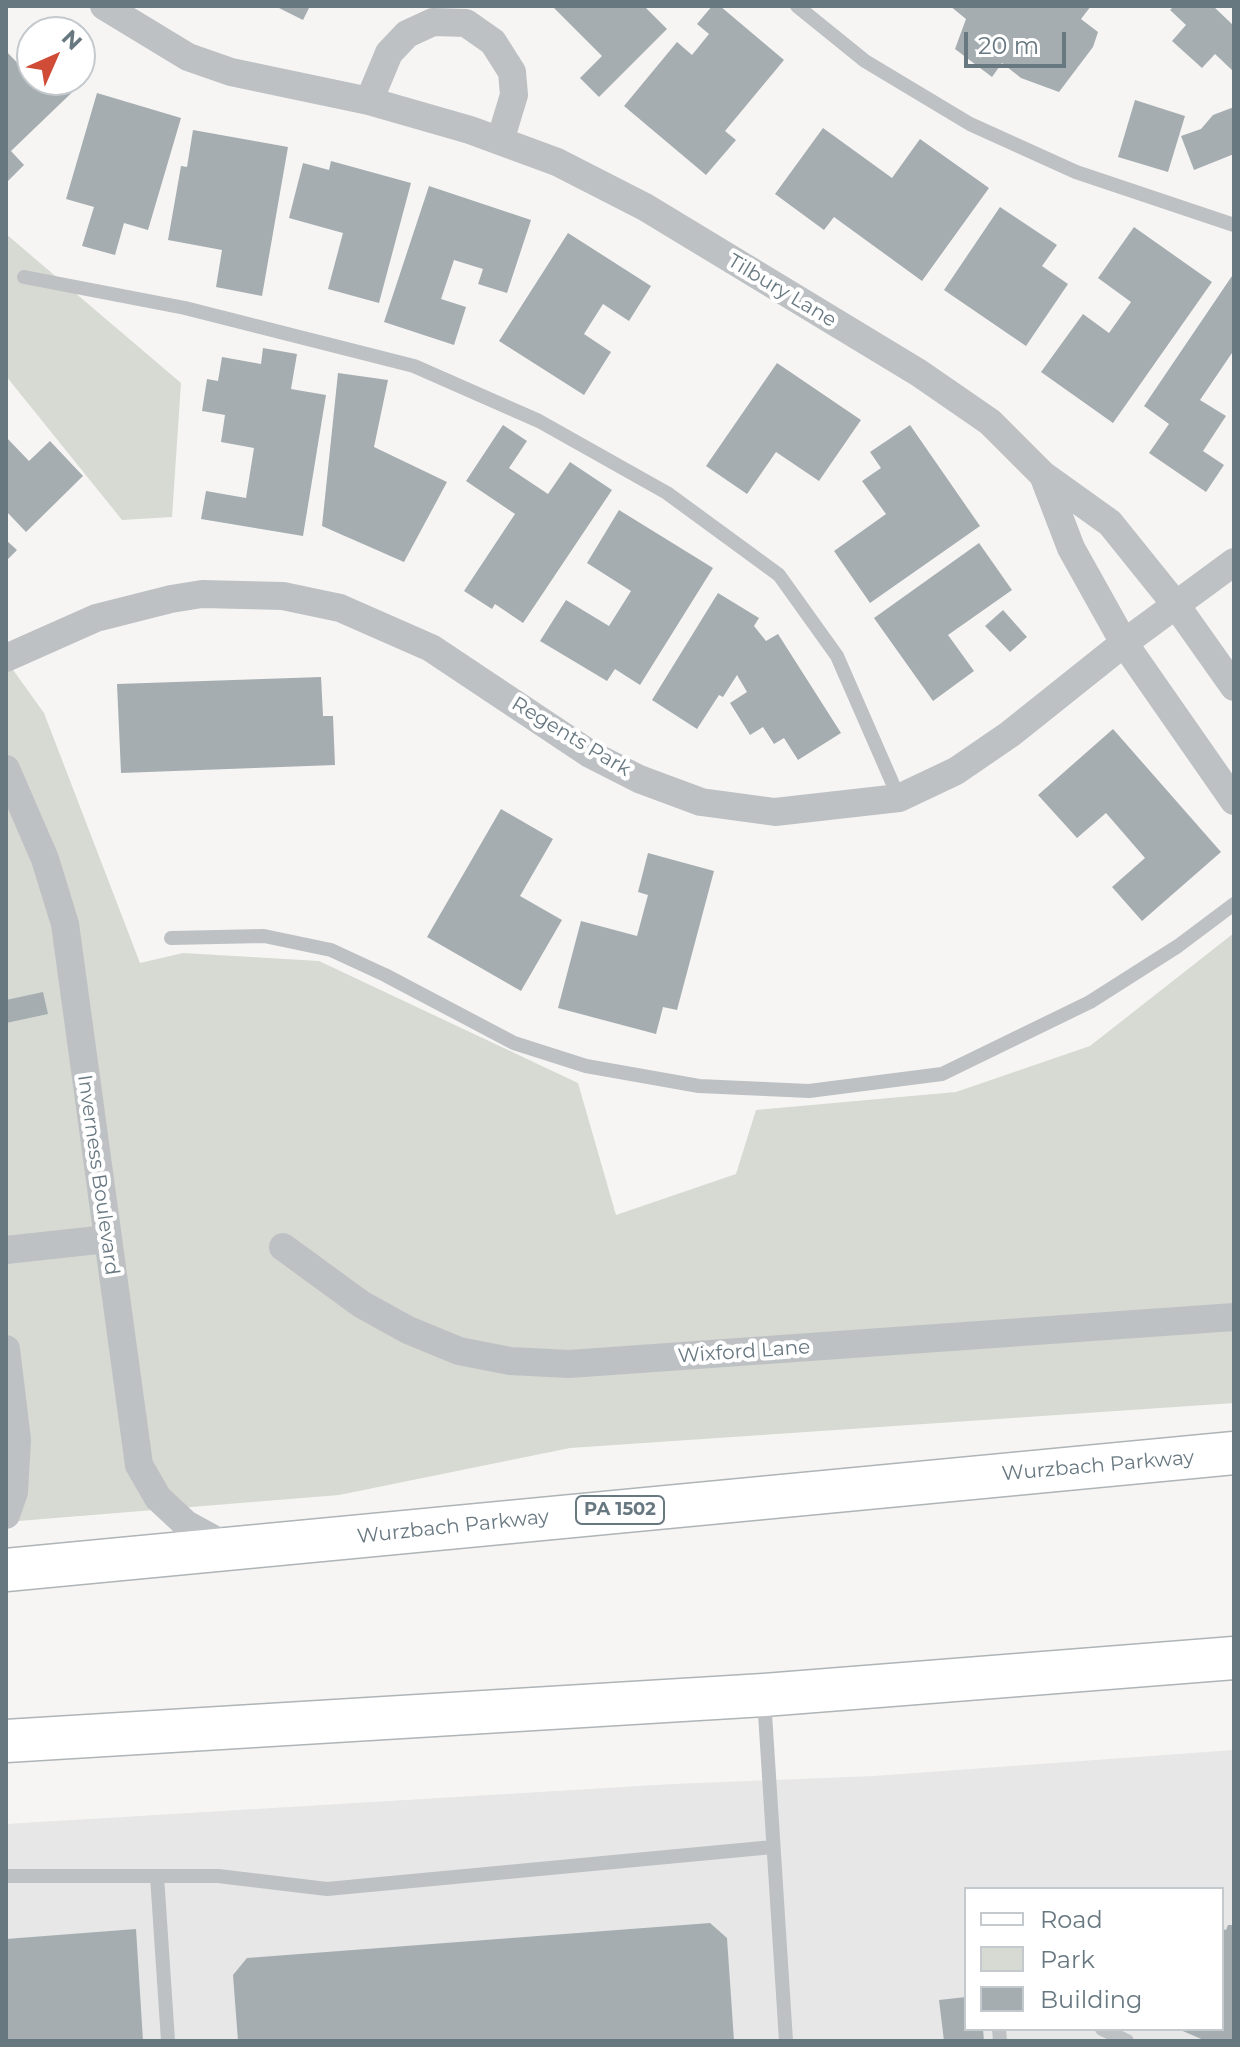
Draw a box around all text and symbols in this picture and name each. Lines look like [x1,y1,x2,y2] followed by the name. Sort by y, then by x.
[16,16,96,96] north arrow
[968,16,1070,66] scale bar
[56,24,88,56] text: N
[978,31,1039,60] text: 20 m
[723,249,841,333] street label: Tilbury Lane
[507,692,635,782] street label: Regents Park
[72,1073,124,1277] street label: Inverness Boulevard
[677,1335,811,1369] street label: Wixford Lane
[1001,1446,1195,1486] street label: Wurzbach Parkway
[576,1496,664,1524] road number: PA 1502
[356,1505,550,1549] street label: Wurzbach Parkway
[964,1887,1224,2031] legend
[1040,1905,1103,1934] text: Road
[1040,1945,1095,1974] text: Park
[1040,1985,1143,2014] text: Building

